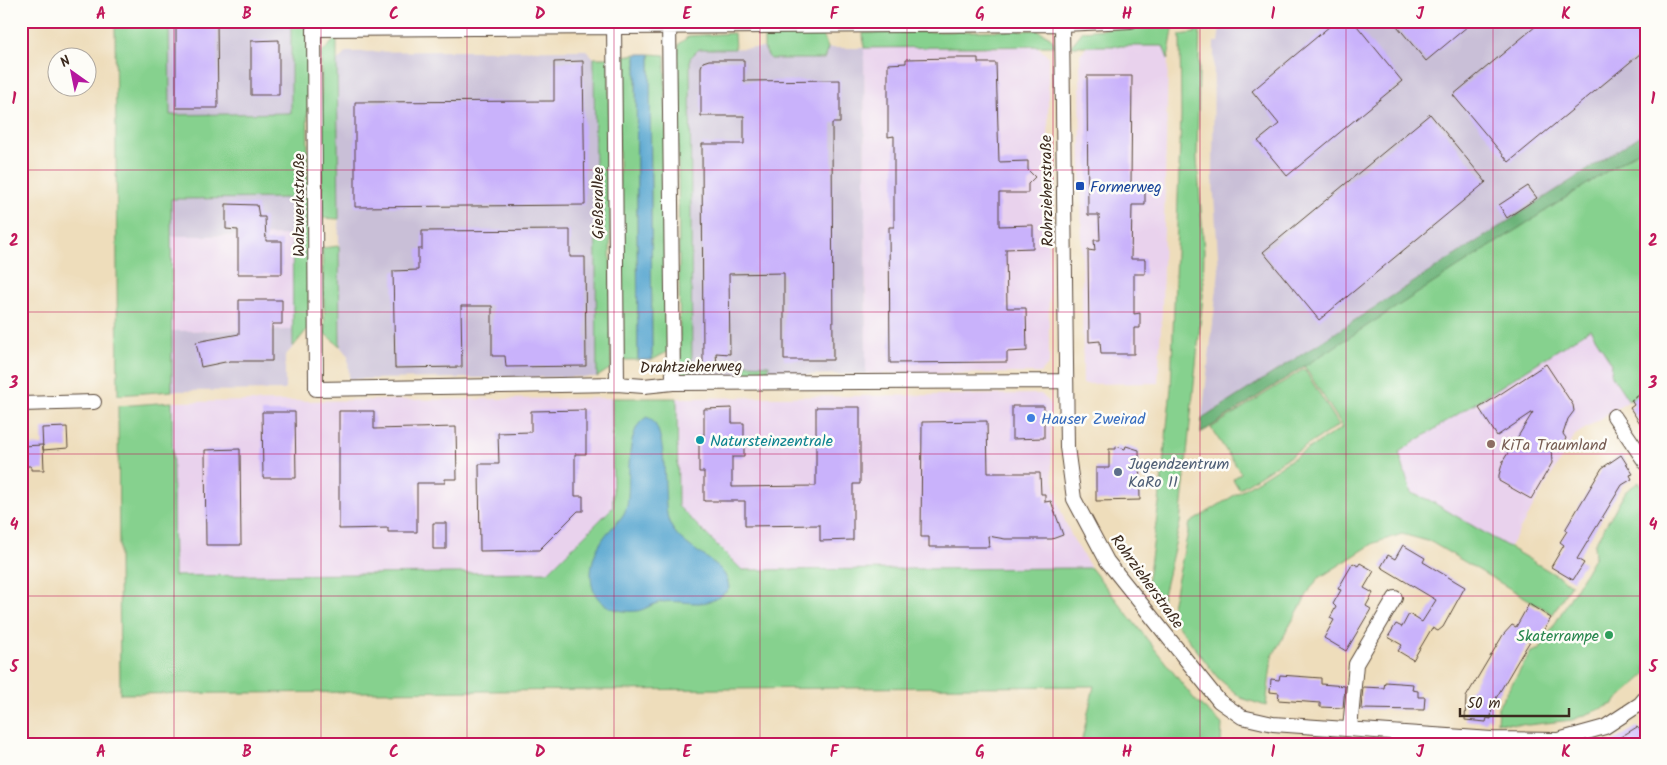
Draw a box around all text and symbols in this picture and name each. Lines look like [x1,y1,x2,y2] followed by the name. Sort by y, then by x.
[96,2,106,27] text: A
[242,2,252,27] text: B
[389,2,399,27] text: C
[535,2,546,27] text: D
[683,2,693,27] text: E
[830,2,840,27] text: F
[975,2,985,27] text: G
[1122,2,1132,27] text: H
[1271,2,1276,27] text: I
[1416,2,1425,27] text: J
[1561,2,1571,27] text: K
[48,48,98,98] north arrow
[56,50,75,74] text: N
[12,87,17,112] text: 1
[1651,87,1656,112] text: 1
[1034,135,1061,247] street label: Rohrzieherstraße
[287,153,312,257] street label: Walzwerkstraße
[586,167,611,239] street label: Gießerallee
[1090,175,1162,200] place label: Formerweg
[1074,180,1086,192] marker: Formerweg
[9,229,19,254] text: 2
[1648,229,1658,254] text: 2
[640,354,743,381] street label: Drahtzieherweg
[9,371,19,396] text: 3
[1648,371,1658,396] text: 3
[1041,407,1146,432] place label: Hauser Zweirad
[1025,412,1037,424] marker: Hauser Zweirad
[710,429,833,454] place label: Natursteinzentrale
[1501,433,1607,458] place label: KiTa Traumland
[694,434,706,446] marker: Natursteinzentrale
[1485,438,1497,450] marker: KiTa Traumland
[1128,452,1229,495] place label: Jugendzentrum KaRo 11
[1112,466,1124,478] marker: Jugendzentrum KaRo 11
[10,513,19,538] text: 4
[1649,513,1658,538] text: 4
[1104,529,1190,635] street label: Rohrzieherstraße
[1516,624,1599,649] place label: Skaterrampe
[1603,629,1615,641] marker: Skaterrampe
[9,655,20,680] text: 5
[1648,655,1659,680] text: 5
[1460,685,1568,717] scale bar
[1467,692,1501,716] text: 50 m
[96,740,106,765] text: A
[242,740,252,765] text: B
[389,740,399,765] text: C
[535,740,546,765] text: D
[683,740,693,765] text: E
[830,740,840,765] text: F
[975,740,985,765] text: G
[1122,740,1132,765] text: H
[1271,740,1276,765] text: I
[1416,740,1425,765] text: J
[1561,740,1571,765] text: K

